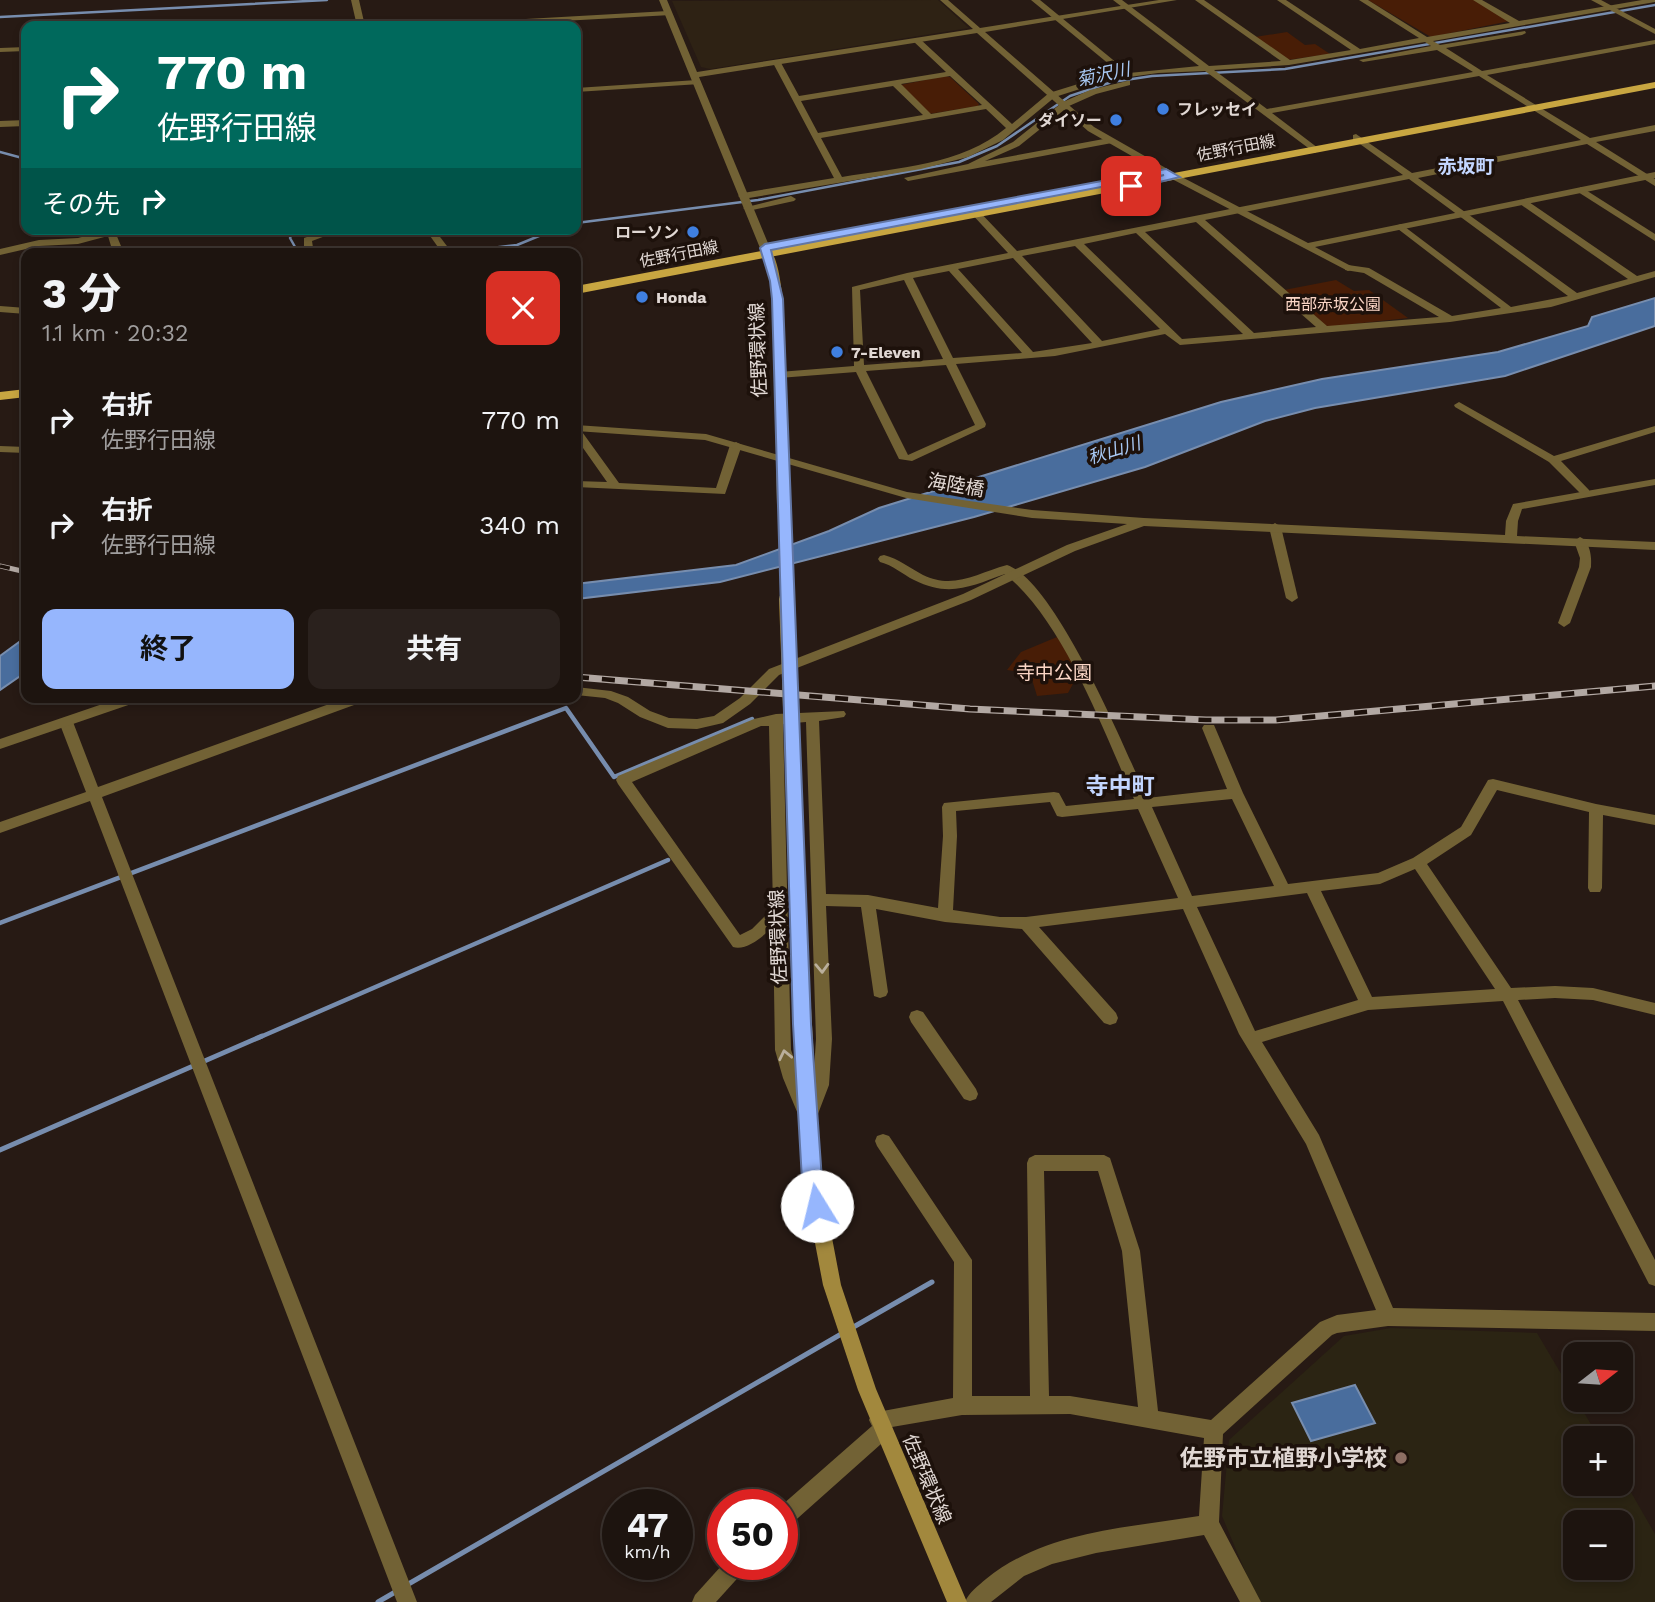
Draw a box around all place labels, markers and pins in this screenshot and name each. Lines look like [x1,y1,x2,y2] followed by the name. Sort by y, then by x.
[1177,100,1257,119] place label: フレッセイ
[1155,101,1171,117] marker: フレッセイ
[1038,111,1102,130] place label: ダイソー
[1108,112,1124,128] marker: ダイソー
[1101,156,1161,216] pin
[615,223,679,242] place label: ローソン
[685,224,701,240] marker: ローソン
[656,288,707,307] place label: Honda
[634,289,650,305] marker: Honda
[851,343,921,362] place label: 7-Eleven
[829,344,845,360] marker: 7-Eleven
[1180,1445,1387,1472] place label: 佐野市立植野小学校
[1393,1450,1409,1466] marker: 佐野市立植野小学校

